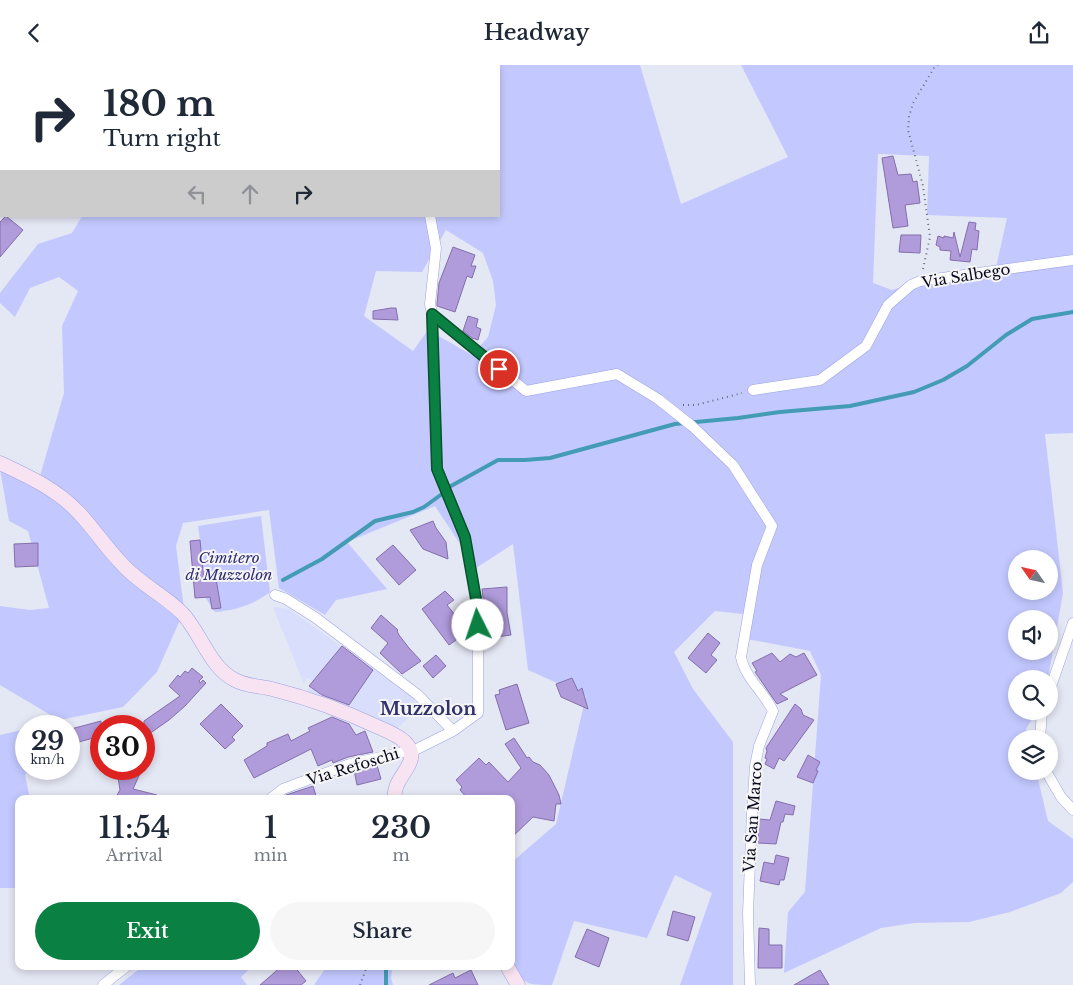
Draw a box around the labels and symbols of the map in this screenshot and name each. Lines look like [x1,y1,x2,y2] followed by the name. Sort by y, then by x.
[919,259,1012,292] street label: Via Salbego
[478,348,520,390] pin
[186,548,272,584] park label: Cimitero di Muzzolon
[1008,550,1058,600] north arrow
[451,598,503,650] position arrow
[380,698,476,720] district label: Muzzolon
[90,715,155,780] speed limit sign: 30
[303,743,401,790] street label: Via Refoschi
[739,761,766,874] street label: Via San Marco

